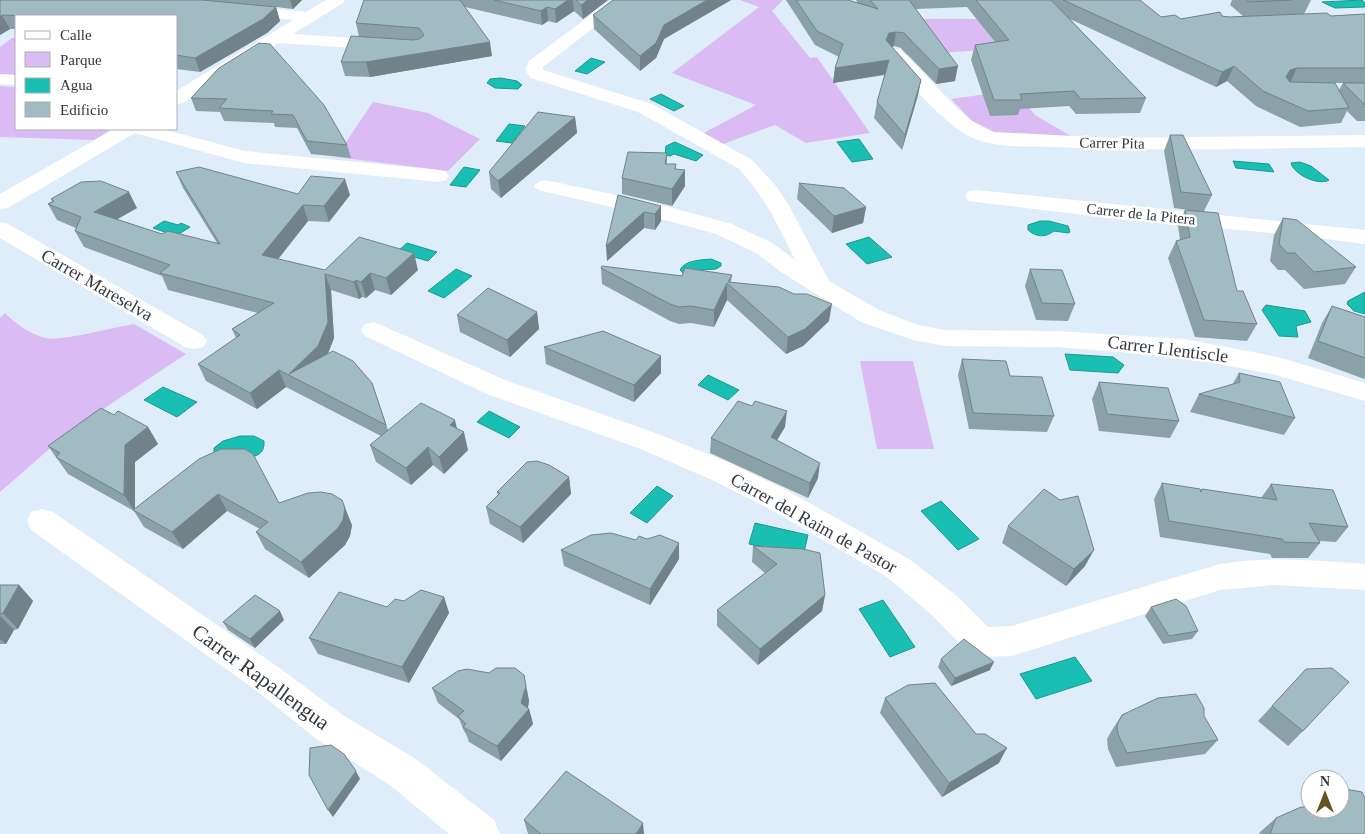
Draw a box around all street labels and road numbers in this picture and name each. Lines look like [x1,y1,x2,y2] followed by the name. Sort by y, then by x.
[1079,134,1145,152] street label: Carrer Pita
[1086,200,1197,228] street label: Carrer de la Pitera
[38,245,156,325] street label: Carrer Mareselva
[1107,332,1229,366] street label: Carrer Llentiscle
[727,469,901,577] street label: Carrer del Raim de Pastor
[188,619,335,735] street label: Carrer Rapallengua

